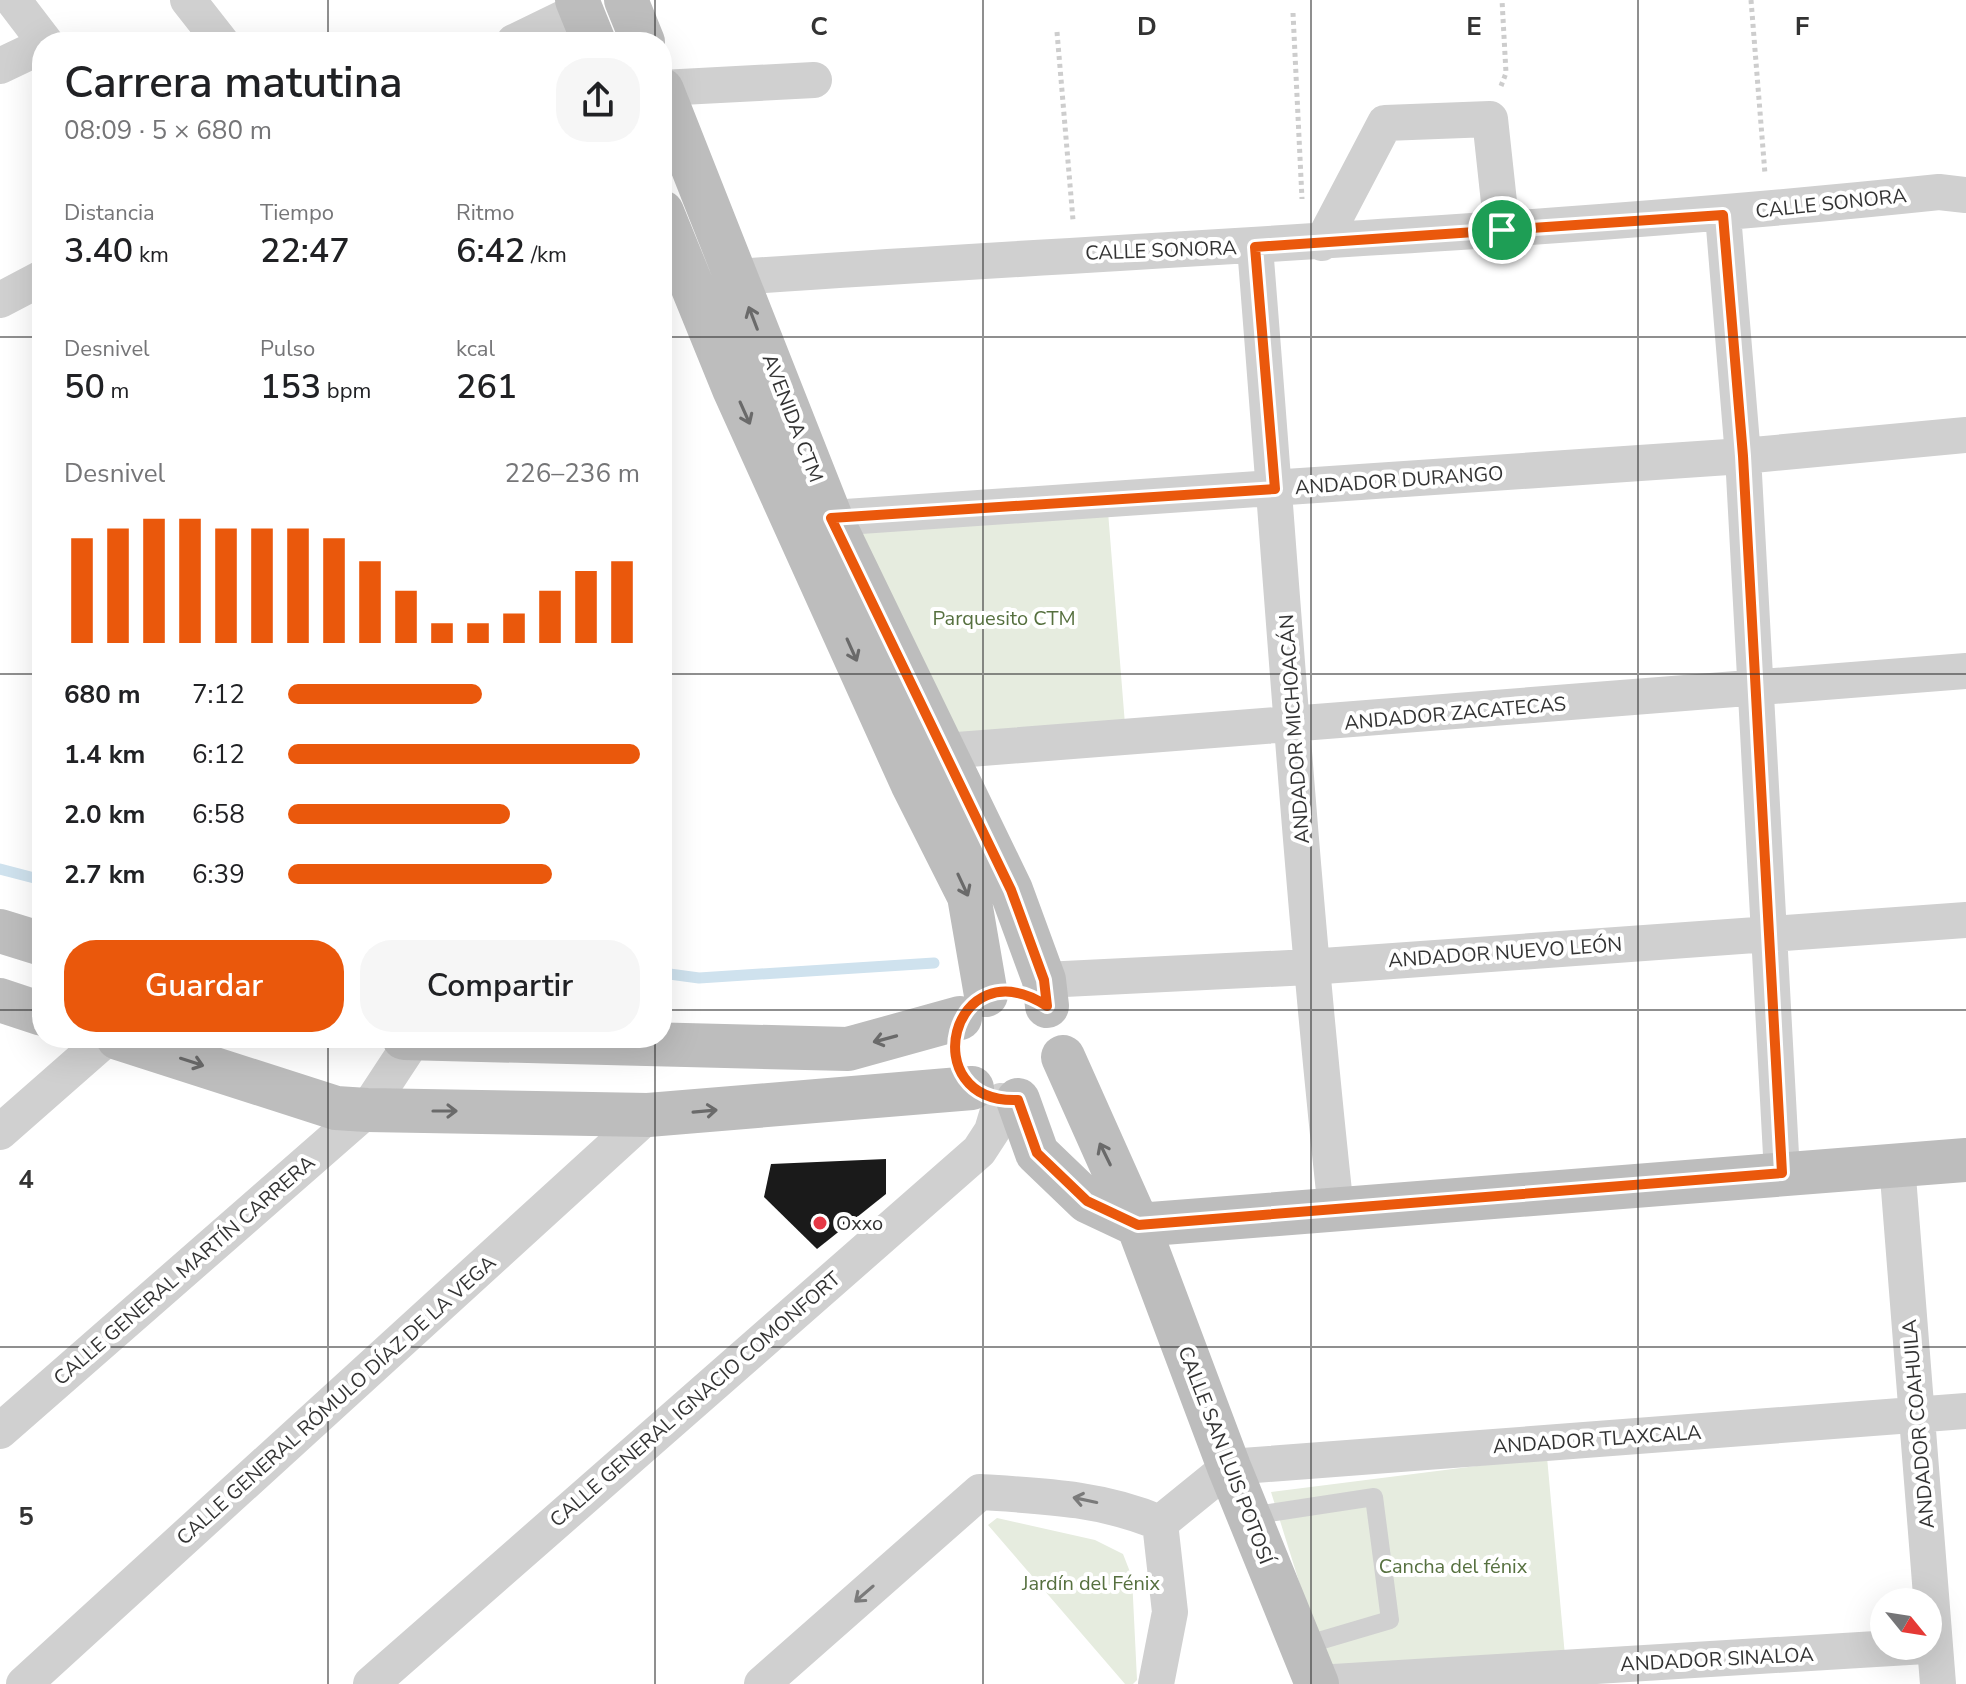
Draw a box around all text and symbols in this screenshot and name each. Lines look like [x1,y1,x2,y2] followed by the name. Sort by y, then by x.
[810,9,828,44] text: C
[1137,9,1157,44] text: D
[1466,9,1482,44] text: E
[1795,9,1809,44] text: F
[64,53,403,113] text: Carrera matutina
[556,58,640,142] button: share
[64,113,272,148] text: 08:09 · 5 × 680 m
[1754,182,1908,225] street label: CALLE SONORA
[1468,196,1536,264] pin
[64,198,155,228] text: Distancia
[260,198,334,228] text: Tiempo
[456,198,515,228] text: Ritmo
[1480,208,1524,252] icon: arrive
[64,228,133,274] text: 3.40
[260,228,350,274] text: 22:47
[456,228,525,274] text: 6:42
[1085,234,1238,267] street label: CALLE SONORA
[133,240,169,270] text: km
[525,240,567,270] text: /km
[745,306,759,330] one-way arrow
[64,334,150,364] text: Desnivel
[260,334,315,364] text: Pulso
[456,334,495,364] text: kcal
[756,350,829,486] street label: AVENIDA CTM
[64,364,105,410] text: 50
[260,364,321,410] text: 153
[456,364,517,410] text: 261
[105,376,129,406] text: m
[321,376,371,406] text: bpm
[738,401,753,425] one-way arrow
[64,456,165,491] text: Desnivel
[504,456,640,491] text: 226–236 m
[1294,460,1504,501] street label: ANDADOR DURANGO
[932,605,1076,632] park label: Parquesito CTM
[1273,613,1316,845] street label: ANDADOR MICHOACÁN
[845,638,860,662] one-way arrow
[64,677,141,712] text: 680 m
[192,677,245,712] text: 7:12
[1343,690,1567,737] street label: ANDADOR ZACATECAS
[64,737,145,772] text: 1.4 km
[192,737,245,772] text: 6:12
[64,797,145,832] text: 2.0 km
[192,797,245,832] text: 6:58
[64,857,145,892] text: 2.7 km
[192,857,245,892] text: 6:39
[956,873,971,897] one-way arrow
[1387,931,1623,974] street label: ANDADOR NUEVO LEÓN
[64,940,344,1032] button: Guardar
[360,940,640,1032] button: Compartir
[873,1032,899,1047] one-way arrow
[179,1055,205,1070] one-way arrow
[431,1103,458,1119] one-way arrow
[691,1103,718,1118] one-way arrow
[1097,1143,1112,1167] one-way arrow
[48,1149,321,1392] street label: CALLE GENERAL MARTÍN CARRERA
[18,1162,34,1197] text: 4
[836,1210,883,1237] place label: Oxxo
[811,1214,829,1232] marker: Oxxo
[171,1249,502,1551] street label: CALLE GENERAL RÓMULO DÍAZ DE LA VEGA
[544,1266,846,1533] street label: CALLE GENERAL IGNACIO COMONFORT
[1896,1318,1941,1530] street label: ANDADOR COAHUILA
[1171,1342,1280,1570] street label: CALLE SAN LUIS POTOSÍ
[1492,1419,1703,1460] street label: ANDADOR TLAXCALA
[1073,1492,1099,1507] one-way arrow
[18,1499,34,1534] text: 5
[1379,1553,1528,1580] park label: Cancha del fénix
[1021,1570,1160,1597] park label: Jardín del Fénix
[855,1585,875,1603] one-way arrow
[1870,1588,1942,1660] north arrow
[1870,1588,1942,1660] map controls
[1620,1641,1815,1678] street label: ANDADOR SINALOA

